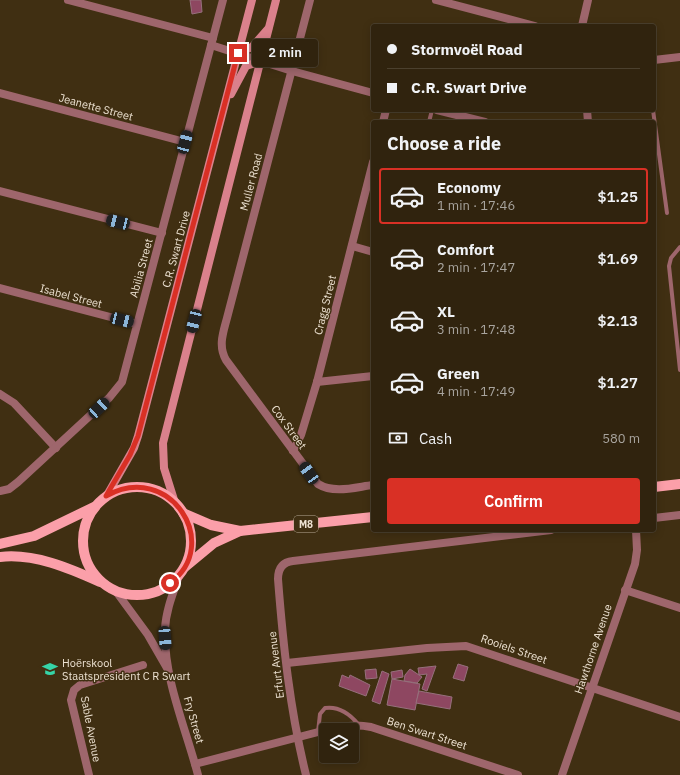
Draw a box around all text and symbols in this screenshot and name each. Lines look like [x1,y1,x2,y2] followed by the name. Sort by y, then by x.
[252,39,318,67] callout: 2 min
[411,40,523,59] text: Stormvoël Road
[229,44,247,62] route end
[268,44,302,61] text: 2 min
[411,78,527,97] text: C.R. Swart Drive
[57,90,135,124] street label: Jeanette Street
[176,129,194,155] car
[387,132,501,155] text: Choose a ride
[237,152,265,212] street label: Muller Road
[389,178,425,214] icon: car
[437,178,501,197] text: Economy
[598,187,638,206] text: $1.25
[437,197,515,214] text: 1 min · 17:46
[159,209,193,289] street label: C.R. Swart Drive
[105,213,131,231] car
[126,237,156,299] street label: Abilia Street
[389,240,425,276] icon: car
[437,240,494,259] text: Comfort
[598,249,638,268] text: $1.69
[437,259,515,276] text: 2 min · 17:47
[311,274,339,336] street label: Cragg Street
[38,281,104,311] street label: Isabel Street
[389,302,425,338] icon: car
[437,302,455,321] text: XL
[185,308,203,334] car
[109,311,135,329] car
[598,311,638,330] text: $2.13
[437,321,515,338] text: 3 min · 17:48
[389,364,425,400] icon: car
[437,364,480,383] text: Green
[598,373,638,392] text: $1.27
[437,383,515,400] text: 4 min · 17:49
[86,395,112,421] car
[268,402,310,452] street label: Cox Street
[387,427,409,449] icon: cash
[419,429,452,448] text: Cash
[602,430,640,447] text: 580 m
[297,460,321,486] car
[387,478,640,524] button: Confirm
[294,516,318,532] road number: M8
[161,574,179,592] route start
[571,602,615,696] street label: Hawthorne Avenue
[158,626,172,650] car
[265,631,287,699] street label: Erfurt Avenue
[479,631,549,667] street label: Rooiels Street
[62,656,191,683] place label: Hoërskool Staatspresident C R Swart
[41,660,59,678] school or university icon: Hoërskool Staatspresident C R Swart
[78,695,104,763] street label: Sable Avenue
[181,695,207,745] street label: Fry Street
[385,713,469,753] street label: Ben Swart Street
[319,723,359,763] map controls
[319,723,359,763] button: layers

